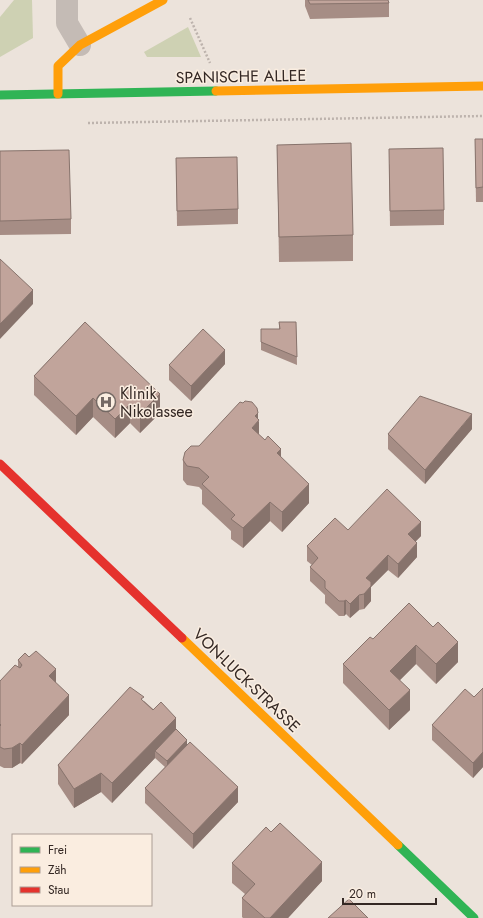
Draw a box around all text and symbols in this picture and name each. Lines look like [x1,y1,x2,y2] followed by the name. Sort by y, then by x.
[176,64,307,89] street label: SPANISCHE ALLEE
[120,382,193,423] place label: Klinik Nikolassee
[95,391,117,413] hospital icon: Klinik Nikolassee
[188,623,305,738] street label: VON-LUCK-STRASSE
[12,834,152,906] legend
[48,841,67,859] text: Frei
[48,861,67,879] text: Zäh
[343,880,436,906] scale bar
[48,881,70,899] text: Stau
[349,885,376,903] text: 20 m

